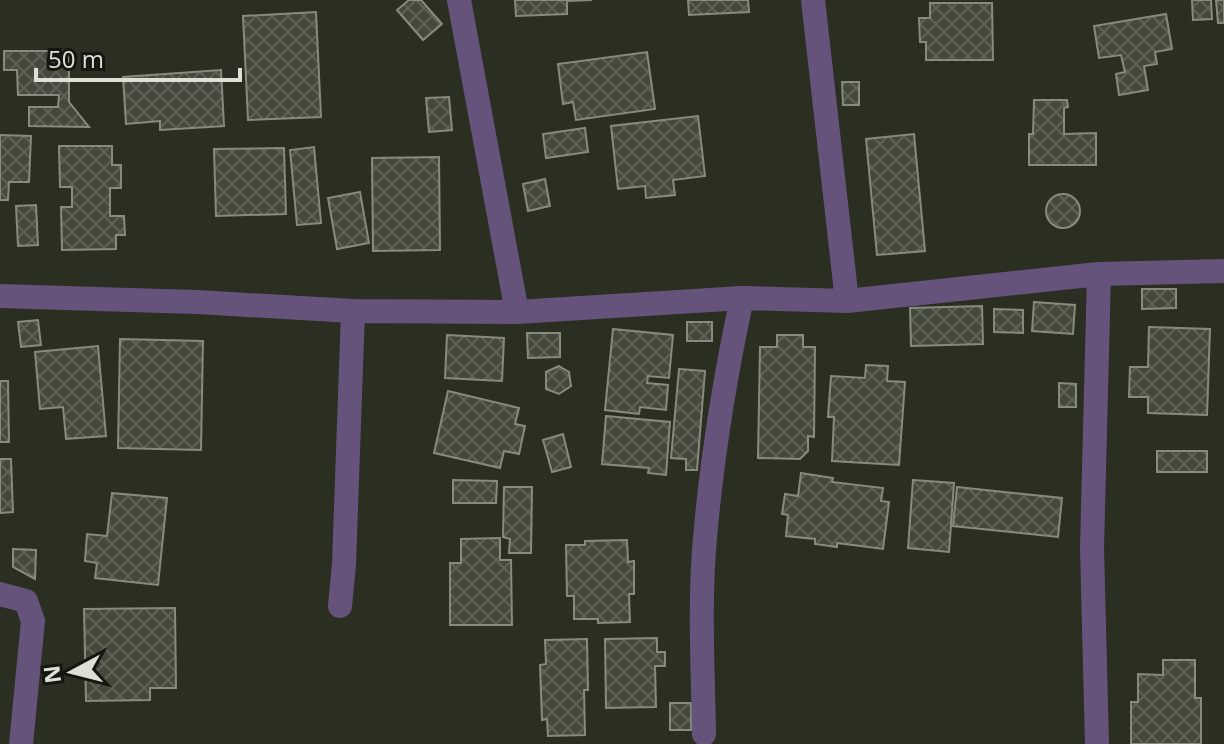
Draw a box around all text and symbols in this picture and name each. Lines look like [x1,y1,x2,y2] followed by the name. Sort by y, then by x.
[36,32,240,82] scale bar
[48,42,104,75] text: 50 m
[32,632,112,712] north arrow
[35,664,67,685] text: N

